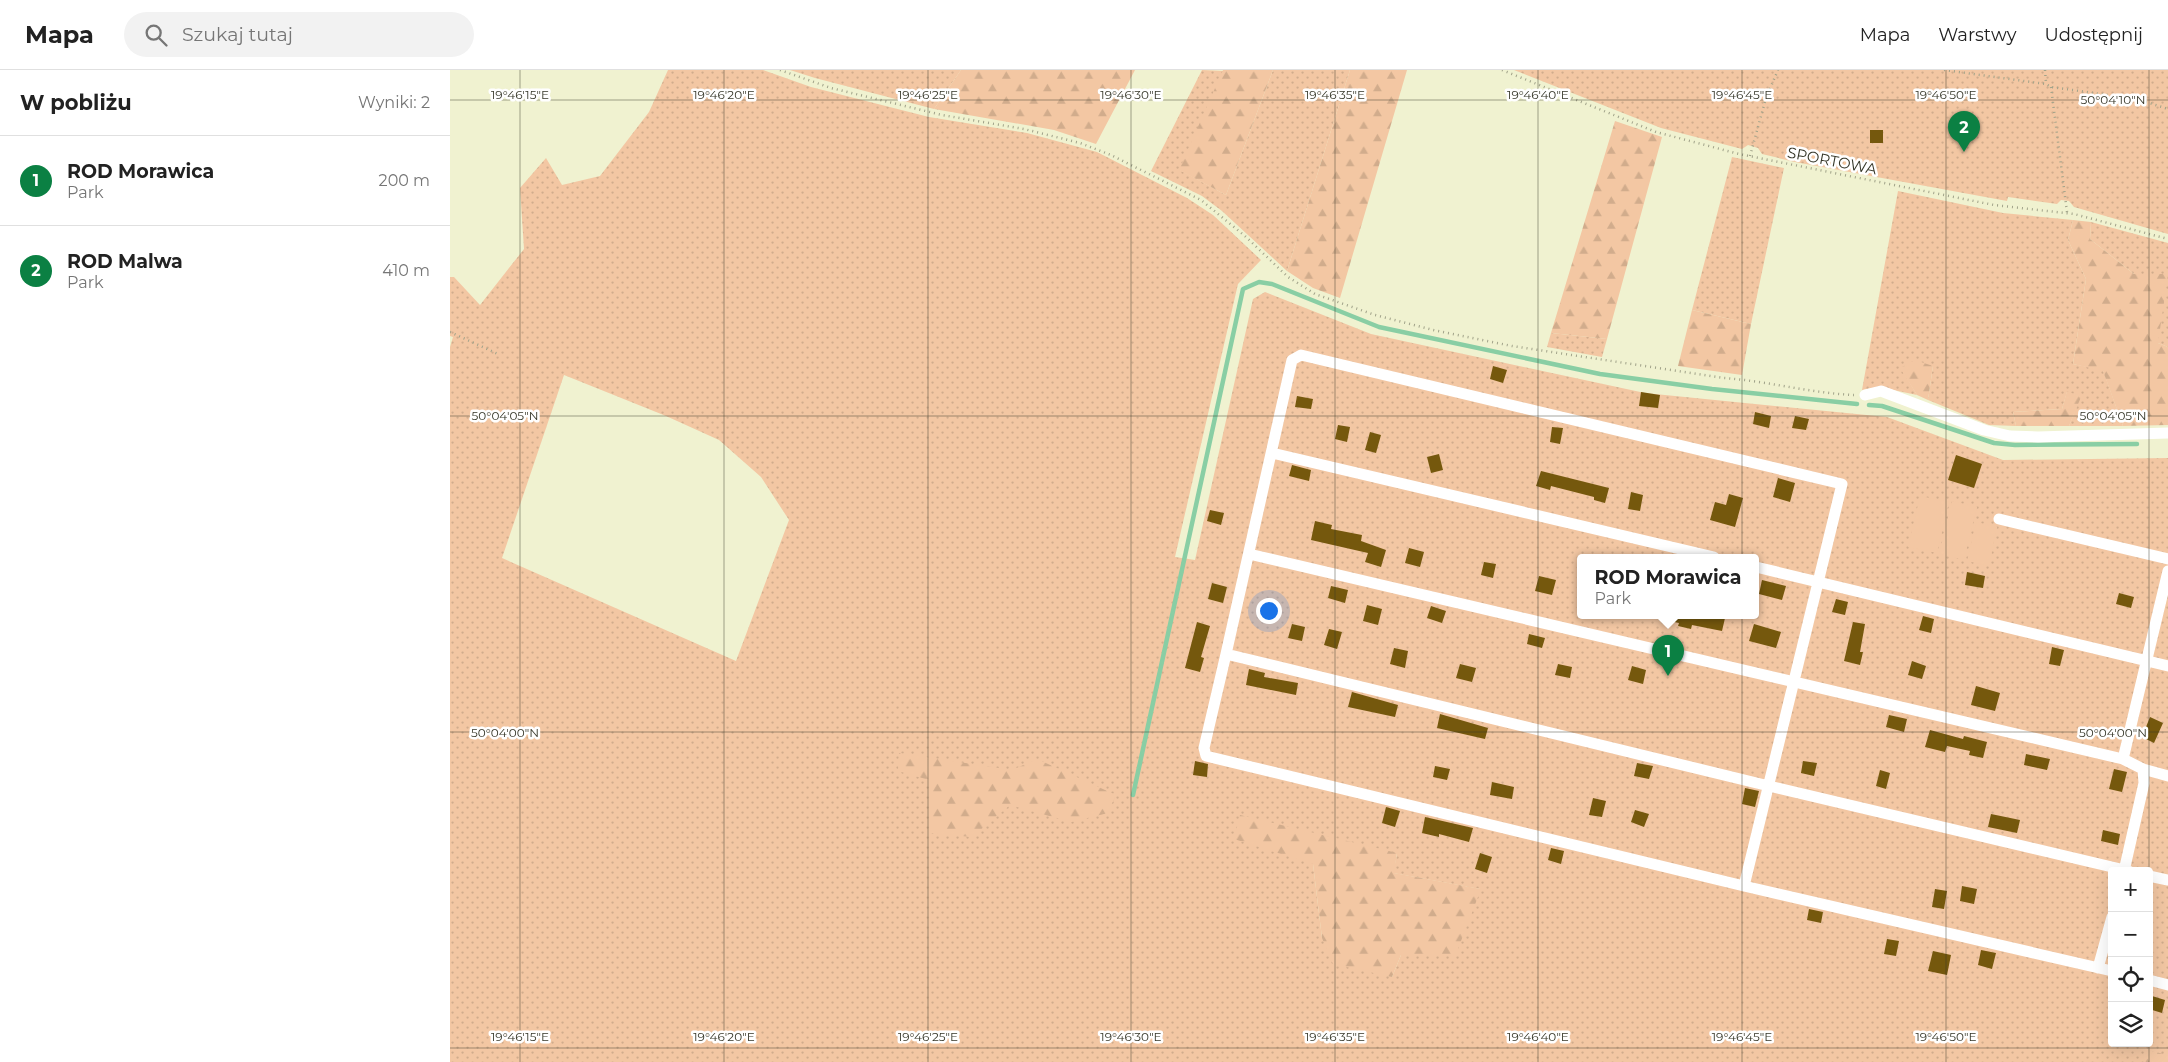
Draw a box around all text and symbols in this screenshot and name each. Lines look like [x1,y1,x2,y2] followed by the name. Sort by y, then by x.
[124,12,474,57] search box
[25,20,94,49] text: Mapa
[142,21,170,49] icon: search
[182,23,293,46] text: Szukaj tutaj
[1860,24,1910,46] text: Mapa
[1938,24,2016,46] text: Warstwy
[2044,24,2143,46] text: Udostępnij
[491,87,549,102] text: 19°46'15"E
[693,87,755,102] text: 19°46'20"E
[898,87,958,102] text: 19°46'25"E
[1100,87,1162,102] text: 19°46'30"E
[1305,87,1365,102] text: 19°46'35"E
[1507,87,1569,102] text: 19°46'40"E
[1712,87,1772,102] text: 19°46'45"E
[1915,87,1977,102] text: 19°46'50"E
[20,90,132,115] text: W pobliżu
[2081,92,2145,107] text: 50°04'10"N
[358,93,430,112] text: Wyniki: 2
[1948,111,1980,152] pin: 2
[1786,143,1879,179] street label: SPORTOWA
[67,160,214,183] text: ROD Morawica
[33,171,39,190] text: 1
[379,171,430,190] text: 200 m
[67,183,104,202] text: Park
[67,250,183,273] text: ROD Malwa
[31,261,41,280] text: 2
[382,261,430,280] text: 410 m
[67,273,104,292] text: Park
[472,408,538,423] text: 50°04'05"N
[2080,408,2146,423] text: 50°04'05"N
[1577,554,1759,619] popup
[1594,566,1742,589] text: ROD Morawica
[1594,589,1631,608] text: Park
[1256,598,1282,624] your location
[1652,635,1684,676] pin: 1
[471,725,539,740] text: 50°04'00"N
[2079,725,2147,740] text: 50°04'00"N
[2108,867,2153,1047] map controls
[2108,867,2153,912] button: +
[2108,912,2153,957] button: −
[2108,957,2153,1002] button: locate
[2108,1002,2153,1047] button: layers
[491,1029,549,1044] text: 19°46'15"E
[693,1029,755,1044] text: 19°46'20"E
[898,1029,958,1044] text: 19°46'25"E
[1100,1029,1162,1044] text: 19°46'30"E
[1305,1029,1365,1044] text: 19°46'35"E
[1507,1029,1569,1044] text: 19°46'40"E
[1712,1029,1772,1044] text: 19°46'45"E
[1915,1029,1977,1044] text: 19°46'50"E

